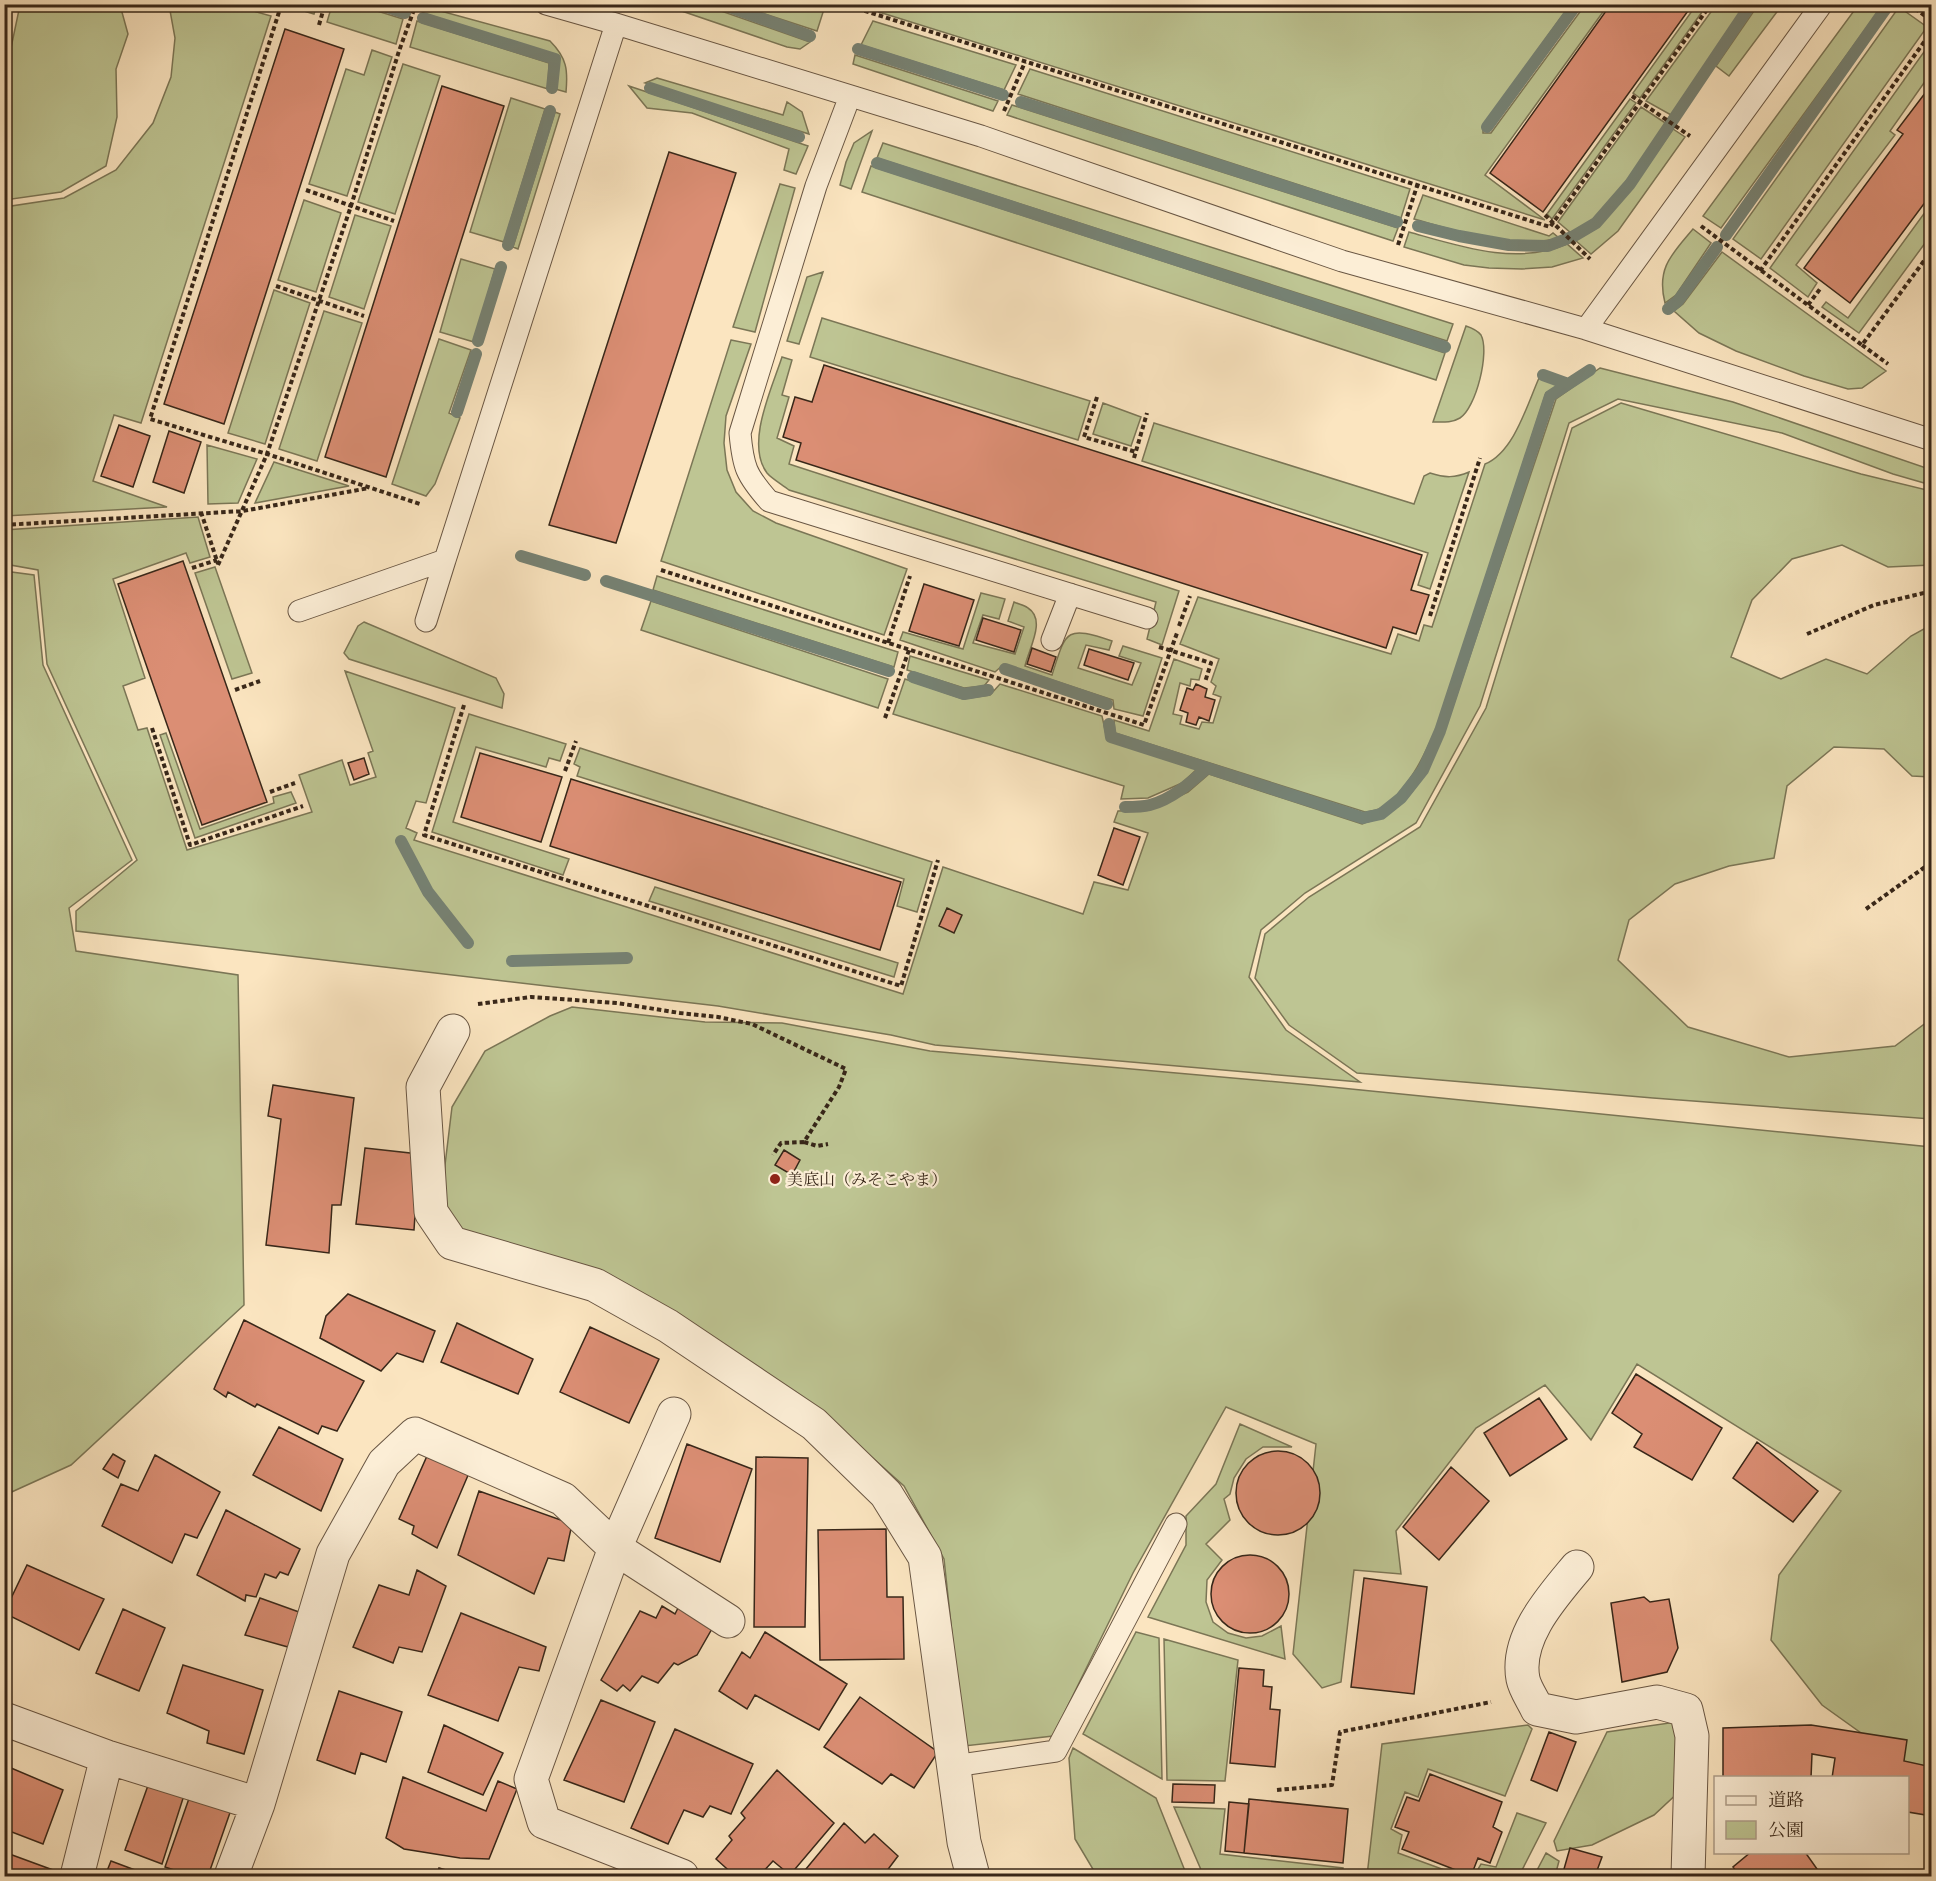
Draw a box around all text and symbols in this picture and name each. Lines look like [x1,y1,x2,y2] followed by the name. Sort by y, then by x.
[787,1170,947,1189] place label: 美底山（みそこやま）
[768,1172,782,1186] marker: 美底山（みそこやま）
[1714,1776,1909,1854] legend
[1768,1790,1804,1811] text: 道路
[1768,1820,1804,1841] text: 公園

